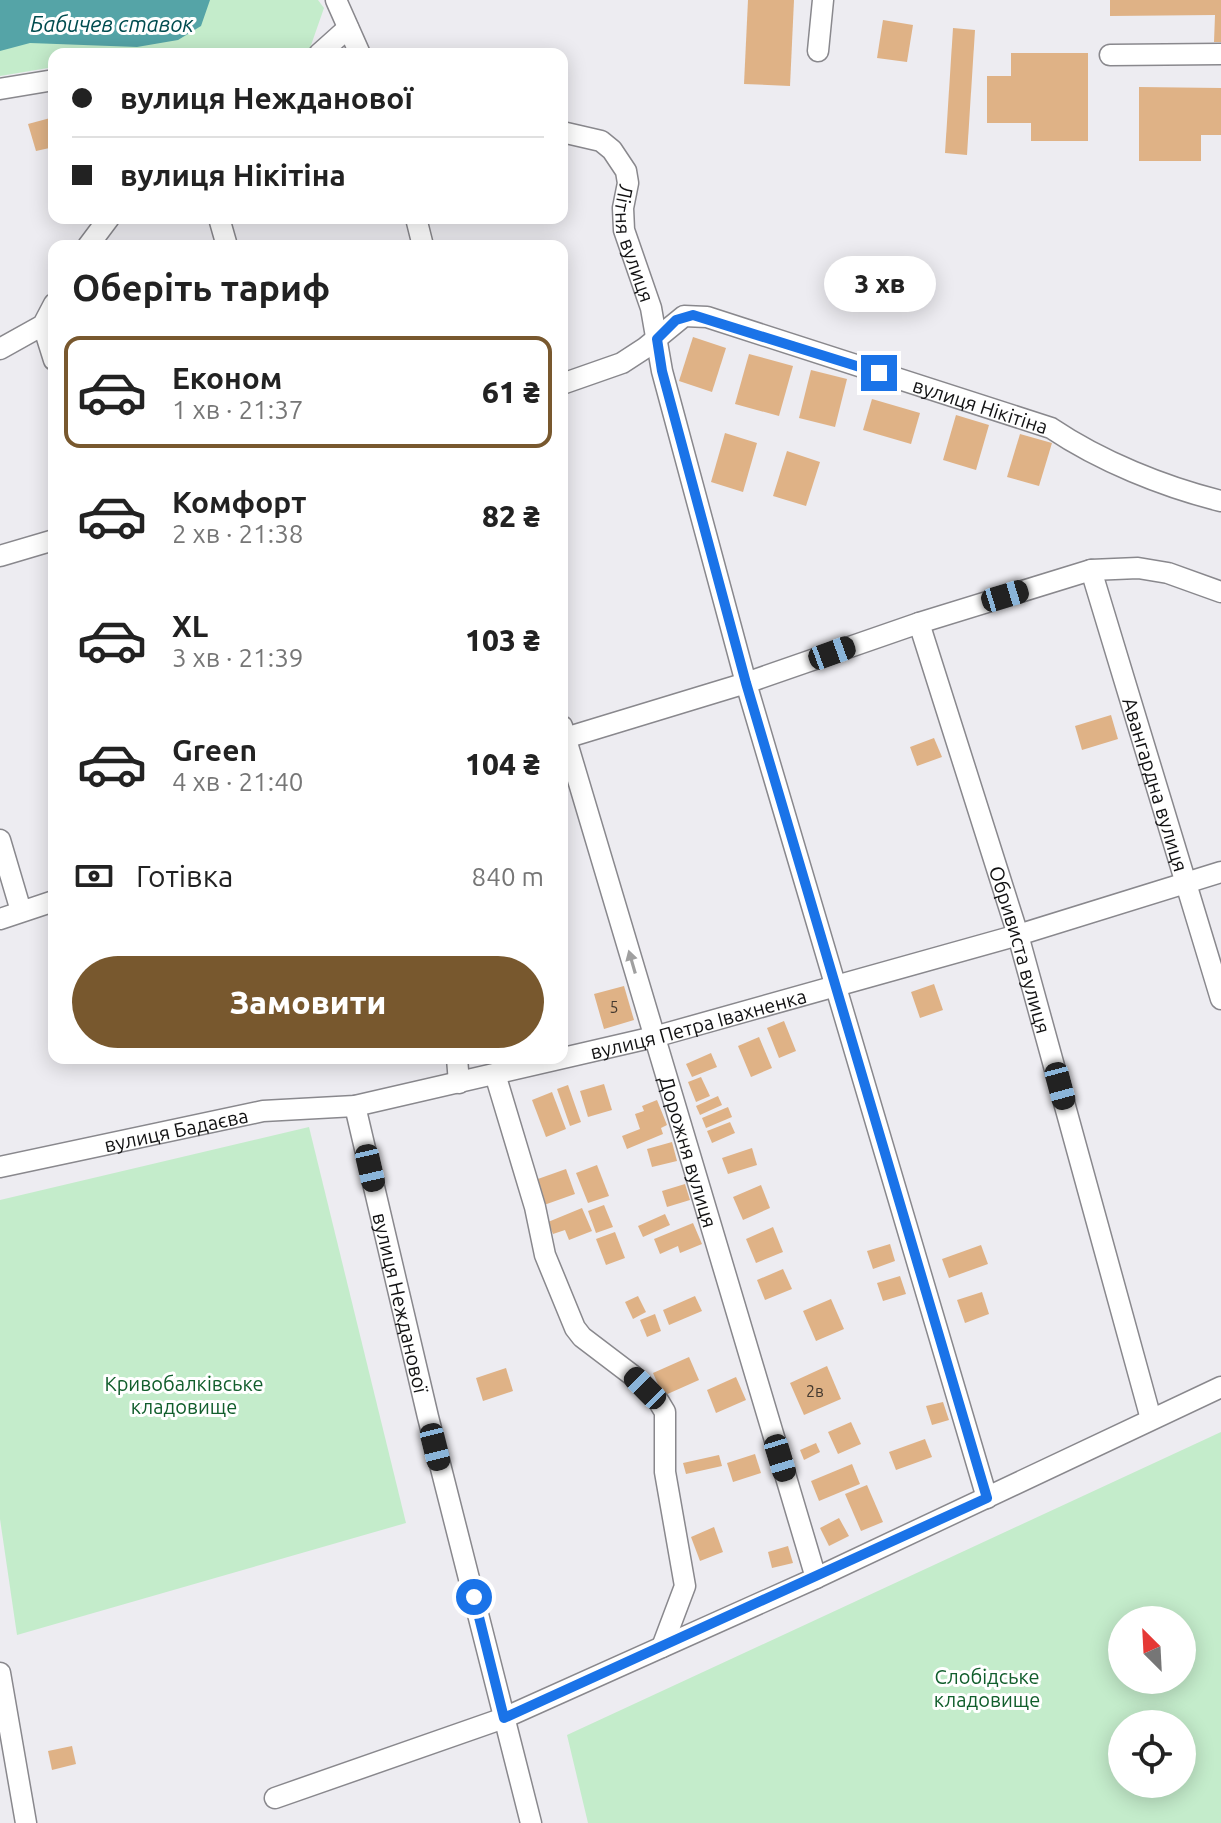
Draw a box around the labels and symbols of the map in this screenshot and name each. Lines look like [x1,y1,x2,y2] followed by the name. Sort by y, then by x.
[30,11,194,36] water label: Бабичев ставок
[611,183,660,305] street label: Літня вулиця
[823,257,935,313] callout: 3 хв
[861,355,897,391] route end
[910,373,1051,438] street label: вулиця Нікітіна
[979,578,1031,614] car
[805,634,859,672] car
[1119,695,1193,874] street label: Авангардна вулиця
[985,863,1056,1036] street label: Обривиста вулиця
[625,950,638,974] one-way arrow
[588,983,809,1063] street label: вулиця Петра Івахненка
[609,998,619,1016] house number: 5
[1042,1060,1078,1112] car
[655,1073,722,1230] street label: Дорожня вулиця
[102,1103,250,1156] street label: вулиця Бадаєва
[353,1142,387,1194] car
[369,1210,434,1396] street label: вулиця Нежданової
[620,1363,670,1413] car
[104,1372,264,1418] park label: Кривобалківське кладовище
[806,1382,824,1400] house number: 2в
[418,1421,452,1473] car
[762,1432,798,1484] car
[456,1579,492,1615] route start
[1108,1606,1196,1694] north arrow
[934,1665,1040,1711] park label: Слобідське кладовище

